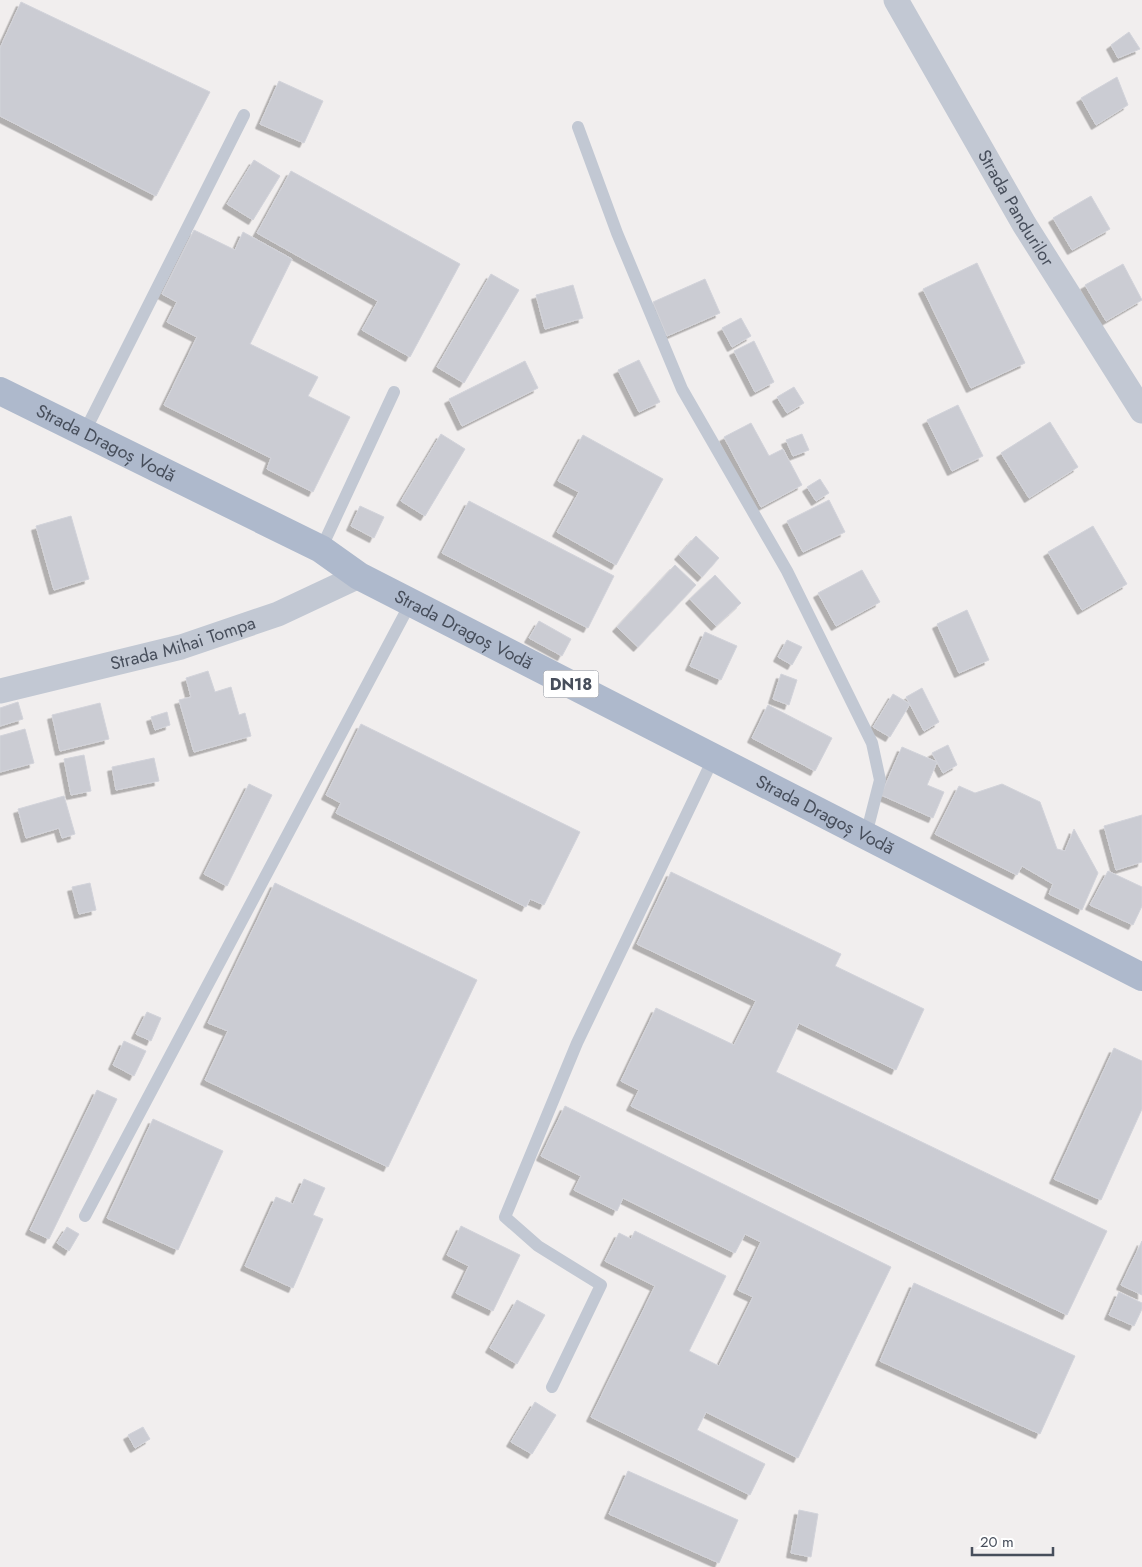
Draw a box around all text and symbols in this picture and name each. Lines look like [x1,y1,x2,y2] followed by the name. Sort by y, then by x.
[971,145,1061,272] street label: Strada Pandurilor
[32,398,180,488] street label: Strada Dragoș Vodă
[390,583,537,676] street label: Strada Dragoș Vodă
[108,610,259,677] street label: Strada Mihai Tompa
[544,671,598,698] road number: DN18
[751,768,899,861] street label: Strada Dragoș Vodă
[972,1524,1053,1556] scale bar
[980,1531,1014,1553] text: 20 m

